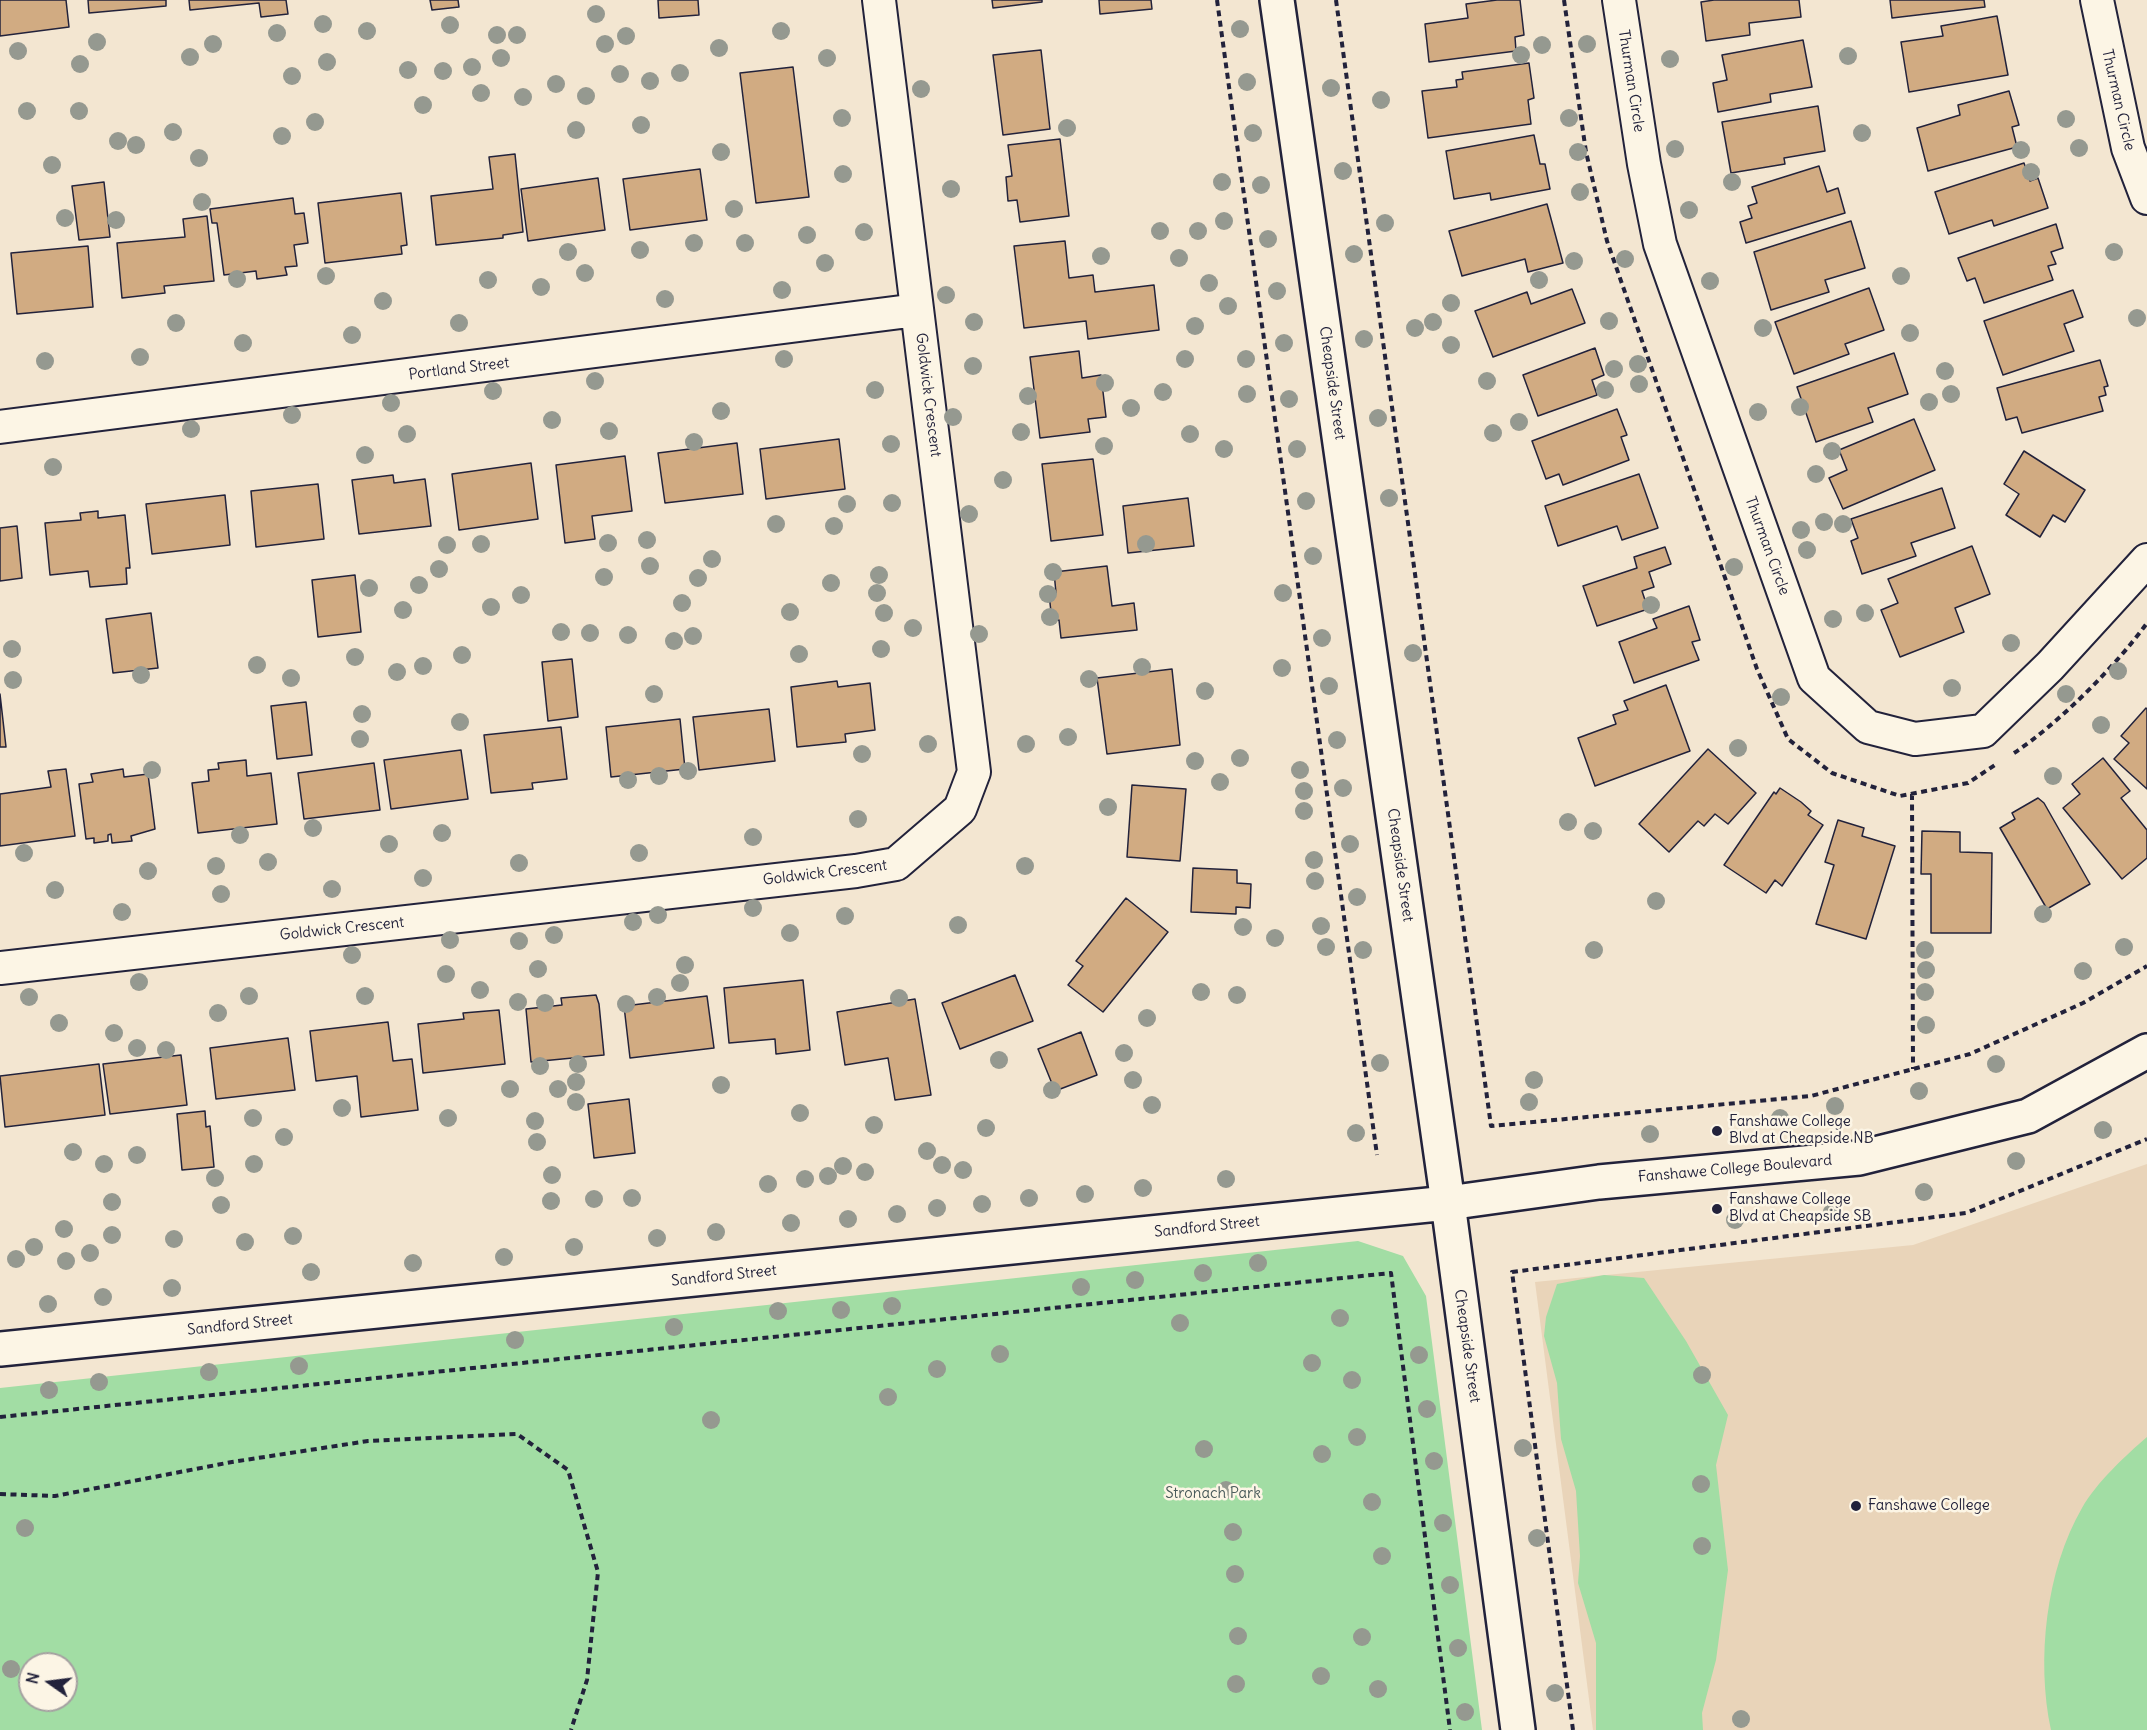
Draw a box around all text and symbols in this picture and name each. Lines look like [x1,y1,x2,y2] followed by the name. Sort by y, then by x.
[1614,28,1648,134] street label: Thurman Circle
[2098,48,2138,152] street label: Thurman Circle
[1315,325,1349,441] street label: Cheapside Street
[911,332,945,458] street label: Goldwick Crescent
[408,354,510,384] street label: Portland Street
[1741,494,1793,598] street label: Thurman Circle
[1383,807,1417,923] street label: Cheapside Street
[762,856,888,890] street label: Goldwick Crescent
[279,914,405,944] street label: Goldwick Crescent
[1729,1113,1873,1148] place label: Fanshawe College Blvd at Cheapside NB
[1710,1124,1724,1138] marker: Fanshawe College Blvd at Cheapside NB
[1637,1152,1833,1186] street label: Fanshawe College Boulevard
[1729,1191,1871,1226] place label: Fanshawe College Blvd at Cheapside SB
[1710,1202,1724,1216] marker: Fanshawe College Blvd at Cheapside SB
[1153,1213,1261,1241] street label: Sandford Street
[670,1262,778,1290] street label: Sandford Street
[1450,1288,1484,1404] street label: Cheapside Street
[186,1311,294,1339] street label: Sandford Street
[1165,1485,1261,1503] park label: Stronach Park
[1868,1497,1990,1515] place label: Fanshawe College
[1849,1499,1863,1513] marker: Fanshawe College
[18,1652,78,1712] north arrow
[21,1670,44,1686] text: N

